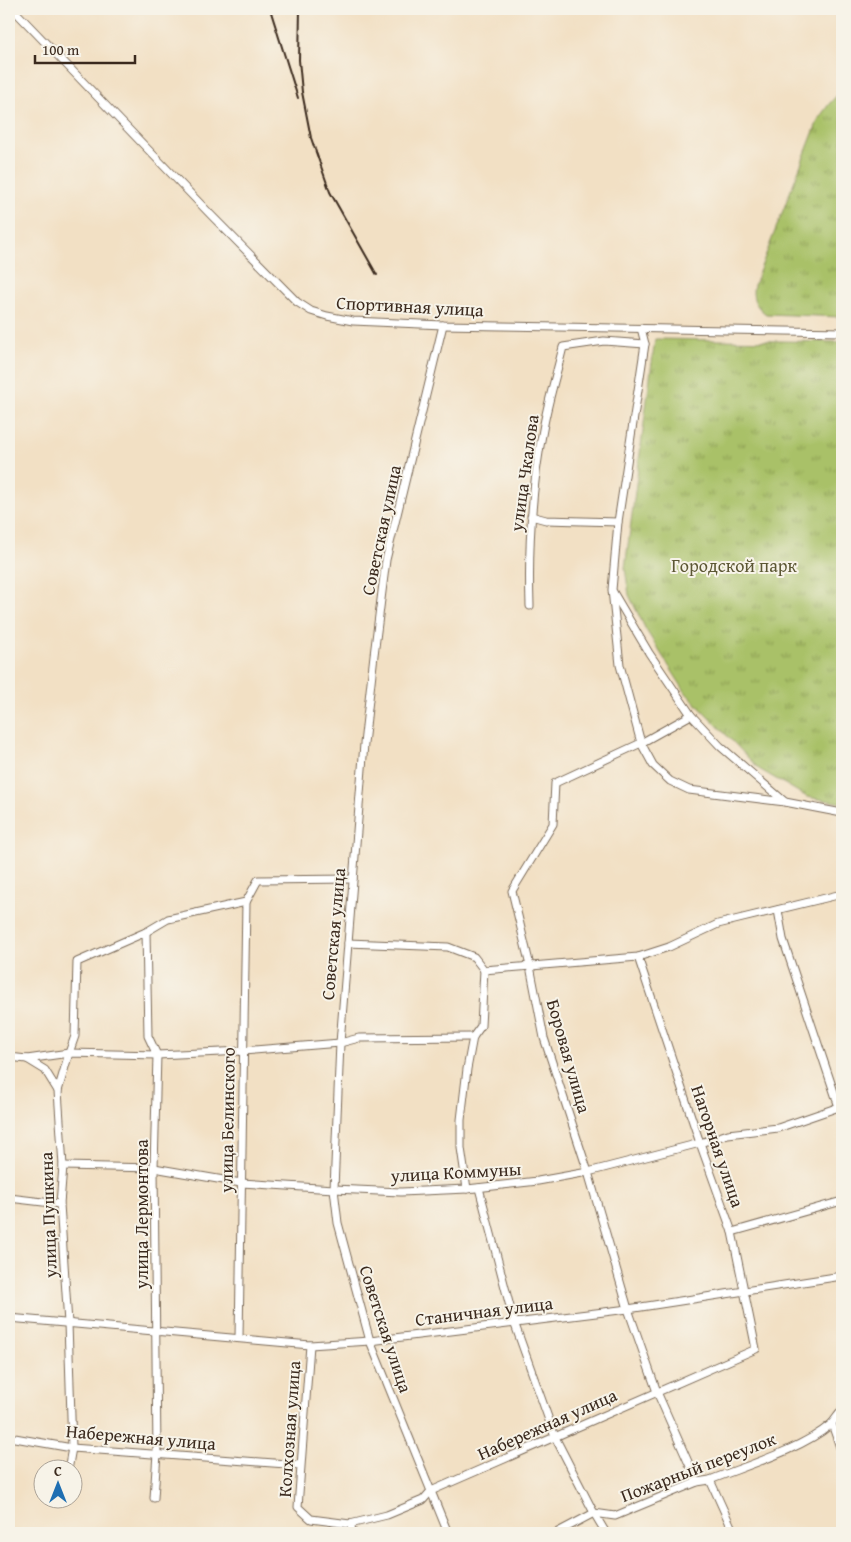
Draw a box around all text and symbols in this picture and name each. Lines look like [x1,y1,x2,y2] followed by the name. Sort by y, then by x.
[35,32,135,64] scale bar
[42,39,80,60] text: 100 m
[336,289,485,323] street label: Спортивная улица
[502,412,546,534] street label: улица Чкалова
[354,462,408,598] street label: Советская улица
[671,552,797,579] park label: Городской парк
[314,866,352,1001] street label: Советская улица
[540,996,598,1117] street label: Боровая улица
[212,1047,242,1194] street label: улица Белинского
[684,1081,752,1211] street label: Нагорная улица
[128,1139,155,1290] street label: улица Лермонтова
[32,1151,64,1279] street label: улица Пушкина
[389,1155,522,1189] street label: улица Коммуны
[353,1262,419,1397] street label: Советская улица
[414,1289,555,1333] street label: Станичная улица
[271,1359,307,1498] street label: Колхозная улица
[473,1381,621,1467] street label: Набережная улица
[65,1417,217,1457] street label: Набережная улица
[616,1425,780,1509] street label: Пожарный переулок
[32,1460,82,1510] north arrow
[54,1461,62,1481] text: С

